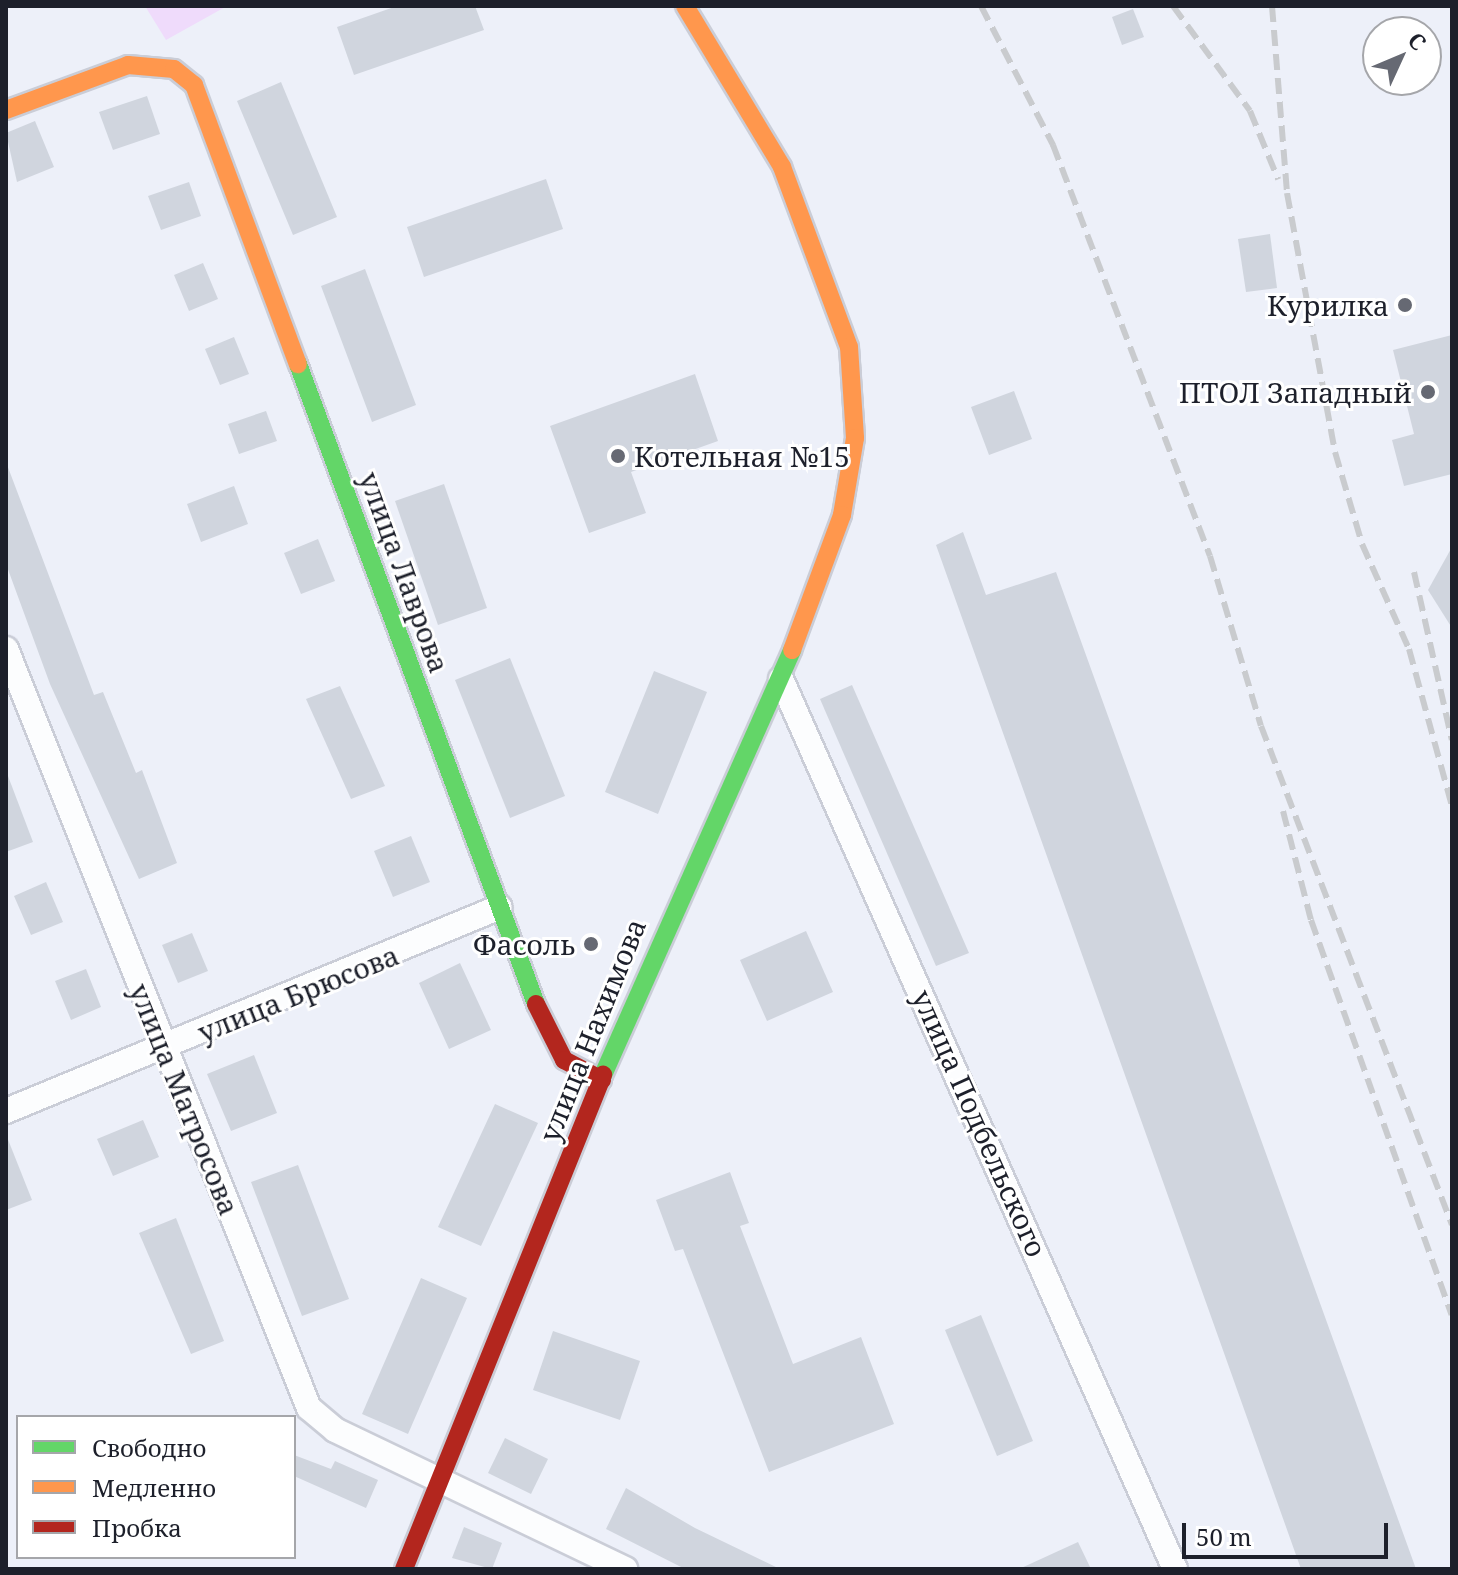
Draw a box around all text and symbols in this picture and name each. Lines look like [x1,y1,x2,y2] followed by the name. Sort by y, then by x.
[1362,16,1442,96] north arrow
[1402,25,1434,56] text: С
[1267,288,1389,322] place label: Курилка
[1396,296,1414,314] marker: Курилка
[1179,375,1412,409] place label: ПТОЛ Западный
[1419,383,1437,401] marker: ПТОЛ Западный
[634,439,850,473] place label: Котельная №15
[609,447,627,465] marker: Котельная №15
[353,467,457,677] street label: улица Лаврова
[532,913,652,1147] street label: улица Нахимова
[473,927,575,961] place label: Фасоль
[582,935,600,953] marker: Фасоль
[193,937,403,1049] street label: улица Брюсова
[123,978,247,1220] street label: улица Матросова
[906,984,1054,1262] street label: улица Подбельского
[16,1415,296,1559] legend
[92,1431,206,1464] text: Свободно
[92,1471,216,1504] text: Медленно
[1186,1507,1392,1557] scale bar
[92,1511,182,1544] text: Пробка
[1196,1520,1252,1553] text: 50 m

